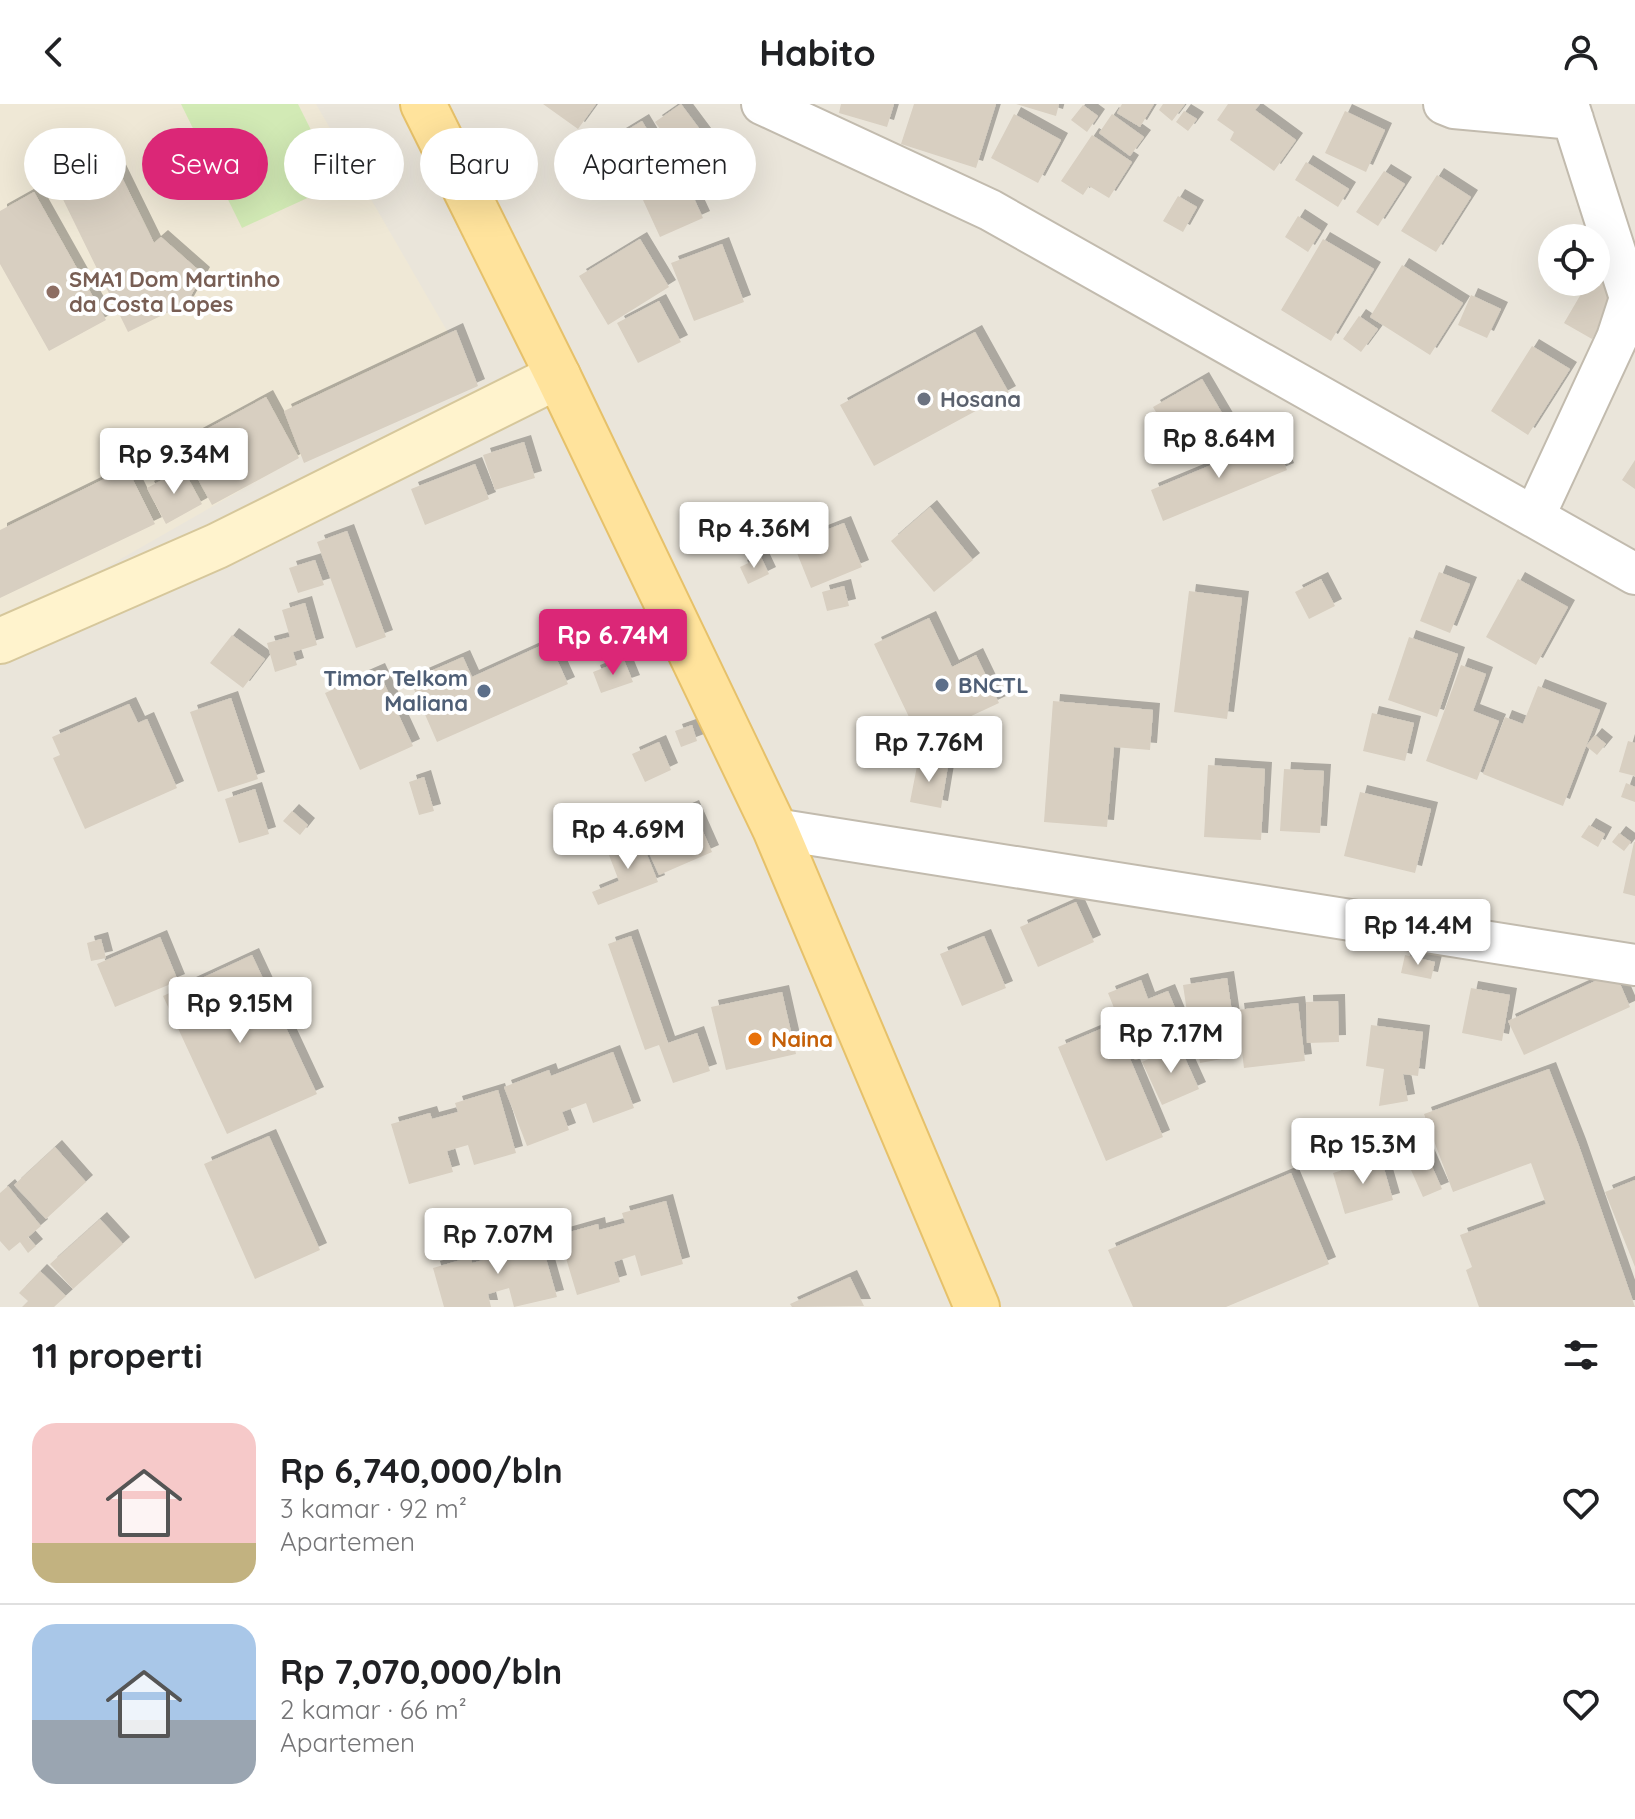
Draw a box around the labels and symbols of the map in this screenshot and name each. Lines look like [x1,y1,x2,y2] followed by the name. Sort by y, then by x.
[69,265,280,318] place label: SMA1 Dom Martinho da Costa Lopes
[44,283,62,301] marker: SMA1 Dom Martinho da Costa Lopes
[940,385,1021,413] place label: Hosana
[915,390,933,408] marker: Hosana
[1136,412,1302,480] pin: Rp 8.64M
[91,428,257,496] pin: Rp 9.34M
[671,502,837,570] pin: Rp 4.36M
[530,609,696,677] pin: Rp 6.74M
[323,664,468,717] place label: Timor Telkom Maliana
[958,671,1029,699] place label: BNCTL
[933,676,951,694] marker: BNCTL
[475,682,493,700] marker: Timor Telkom Maliana
[846,716,1012,784] pin: Rp 7.76M
[545,803,711,871] pin: Rp 4.69M
[1335,899,1501,967] pin: Rp 14.4M
[157,977,323,1045] pin: Rp 9.15M
[1088,1007,1254,1075] pin: Rp 7.17M
[771,1025,833,1053] place label: Naina
[746,1030,764,1048] marker: Naina
[1280,1118,1446,1186] pin: Rp 15.3M
[415,1208,581,1276] pin: Rp 7.07M

